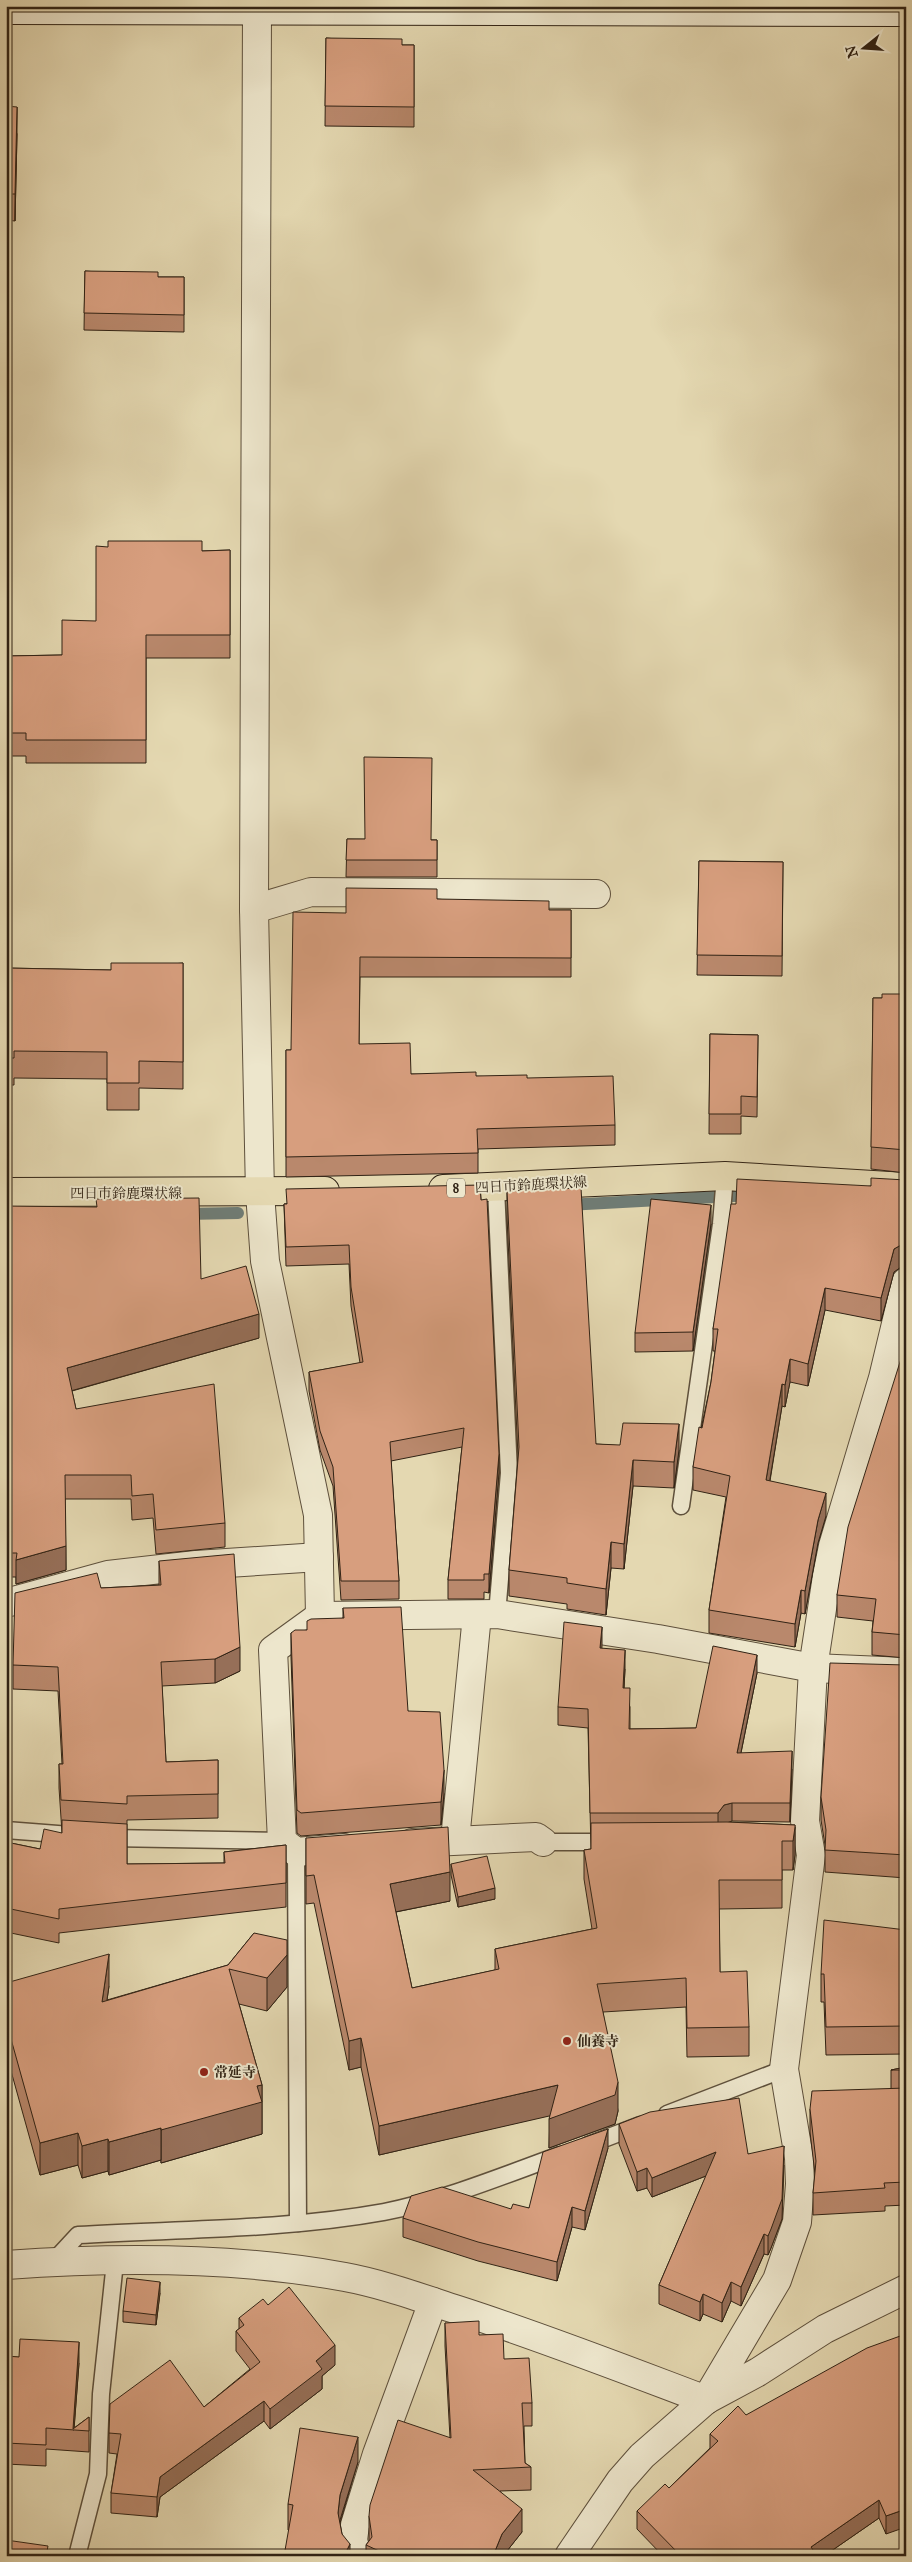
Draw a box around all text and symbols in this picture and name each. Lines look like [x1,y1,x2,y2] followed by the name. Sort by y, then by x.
[840,22,890,72] north arrow
[842,43,862,60] text: N
[475,1174,587,1196] street label: 四日市鈴鹿環状線
[447,1178,465,1198] road number: 8
[70,1185,182,1202] street label: 四日市鈴鹿環状線
[577,2033,619,2050] place label: 仙養寺
[561,2035,573,2047] marker: 仙養寺
[214,2064,256,2081] place label: 常延寺
[198,2066,210,2078] marker: 常延寺

